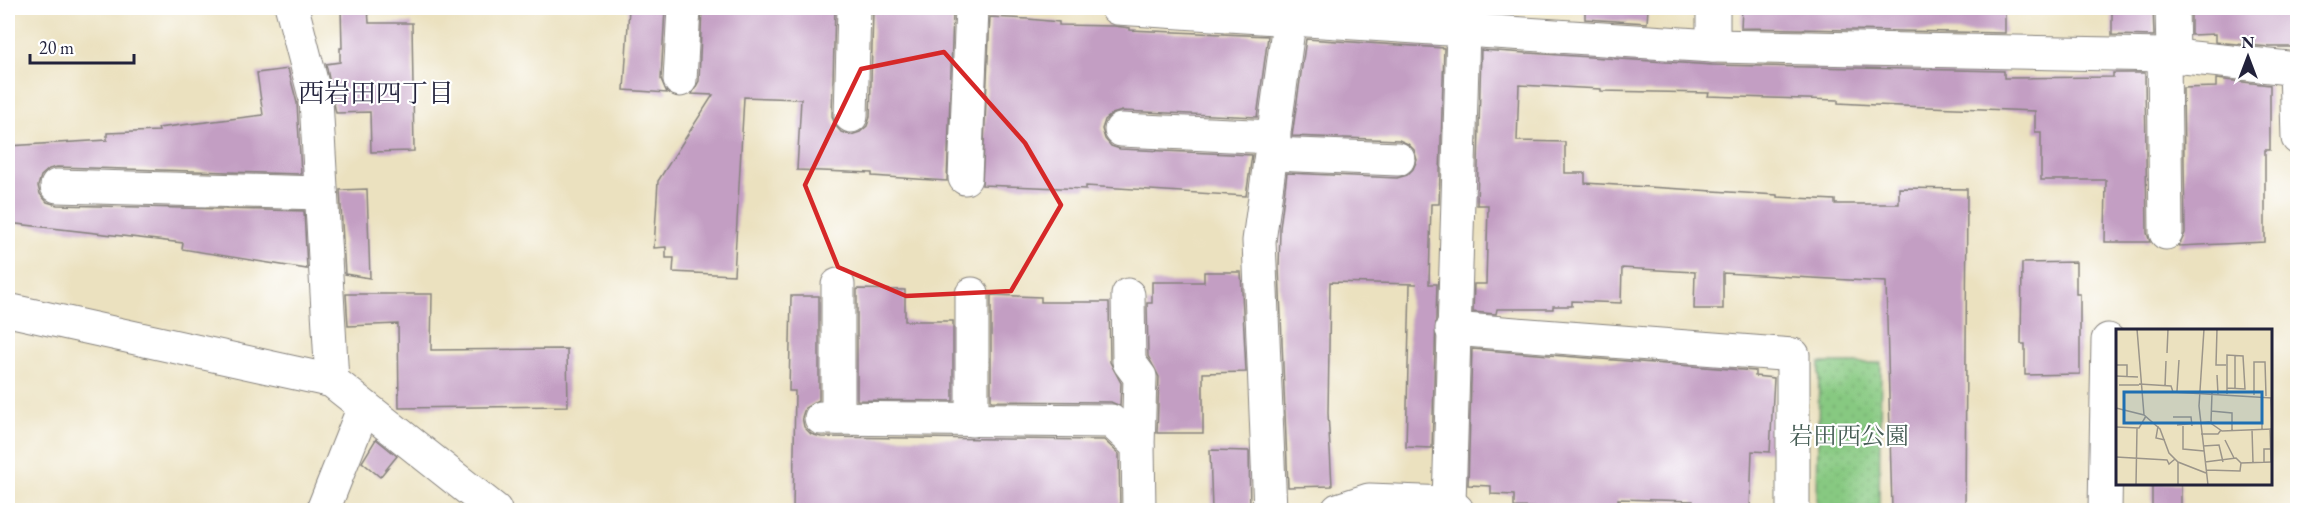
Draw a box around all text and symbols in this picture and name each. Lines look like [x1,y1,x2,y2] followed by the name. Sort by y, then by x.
[30,27,134,65] scale bar
[2218,27,2278,87] north arrow
[2242,32,2255,53] text: N
[39,36,74,59] text: 20 m
[298,76,454,110] district label: 西岩田四丁目
[2116,329,2272,485] inset map
[1789,420,1909,451] park label: 岩田西公園

